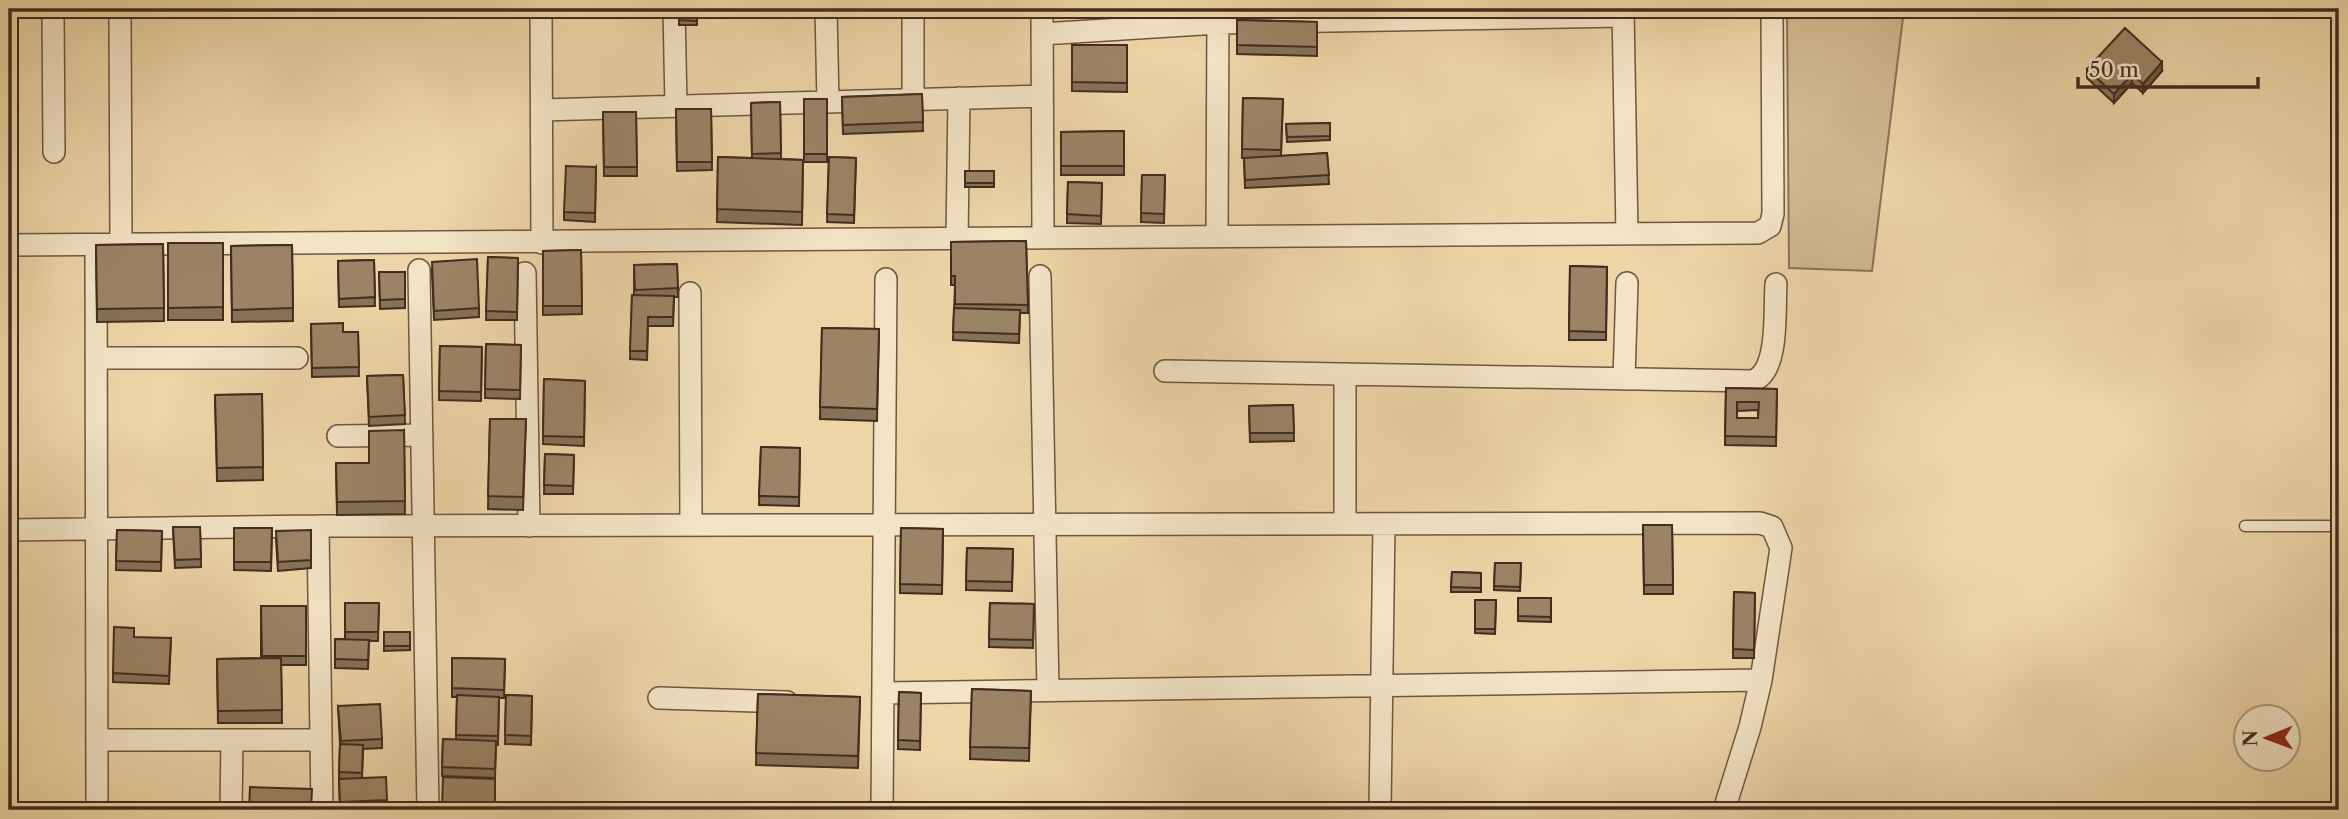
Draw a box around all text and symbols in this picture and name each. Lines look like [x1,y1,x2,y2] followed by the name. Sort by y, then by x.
[2078,46,2259,90] scale bar
[2089,57,2139,82] text: 50 m
[2232,704,2302,774] north arrow
[2239,730,2262,747] text: N

